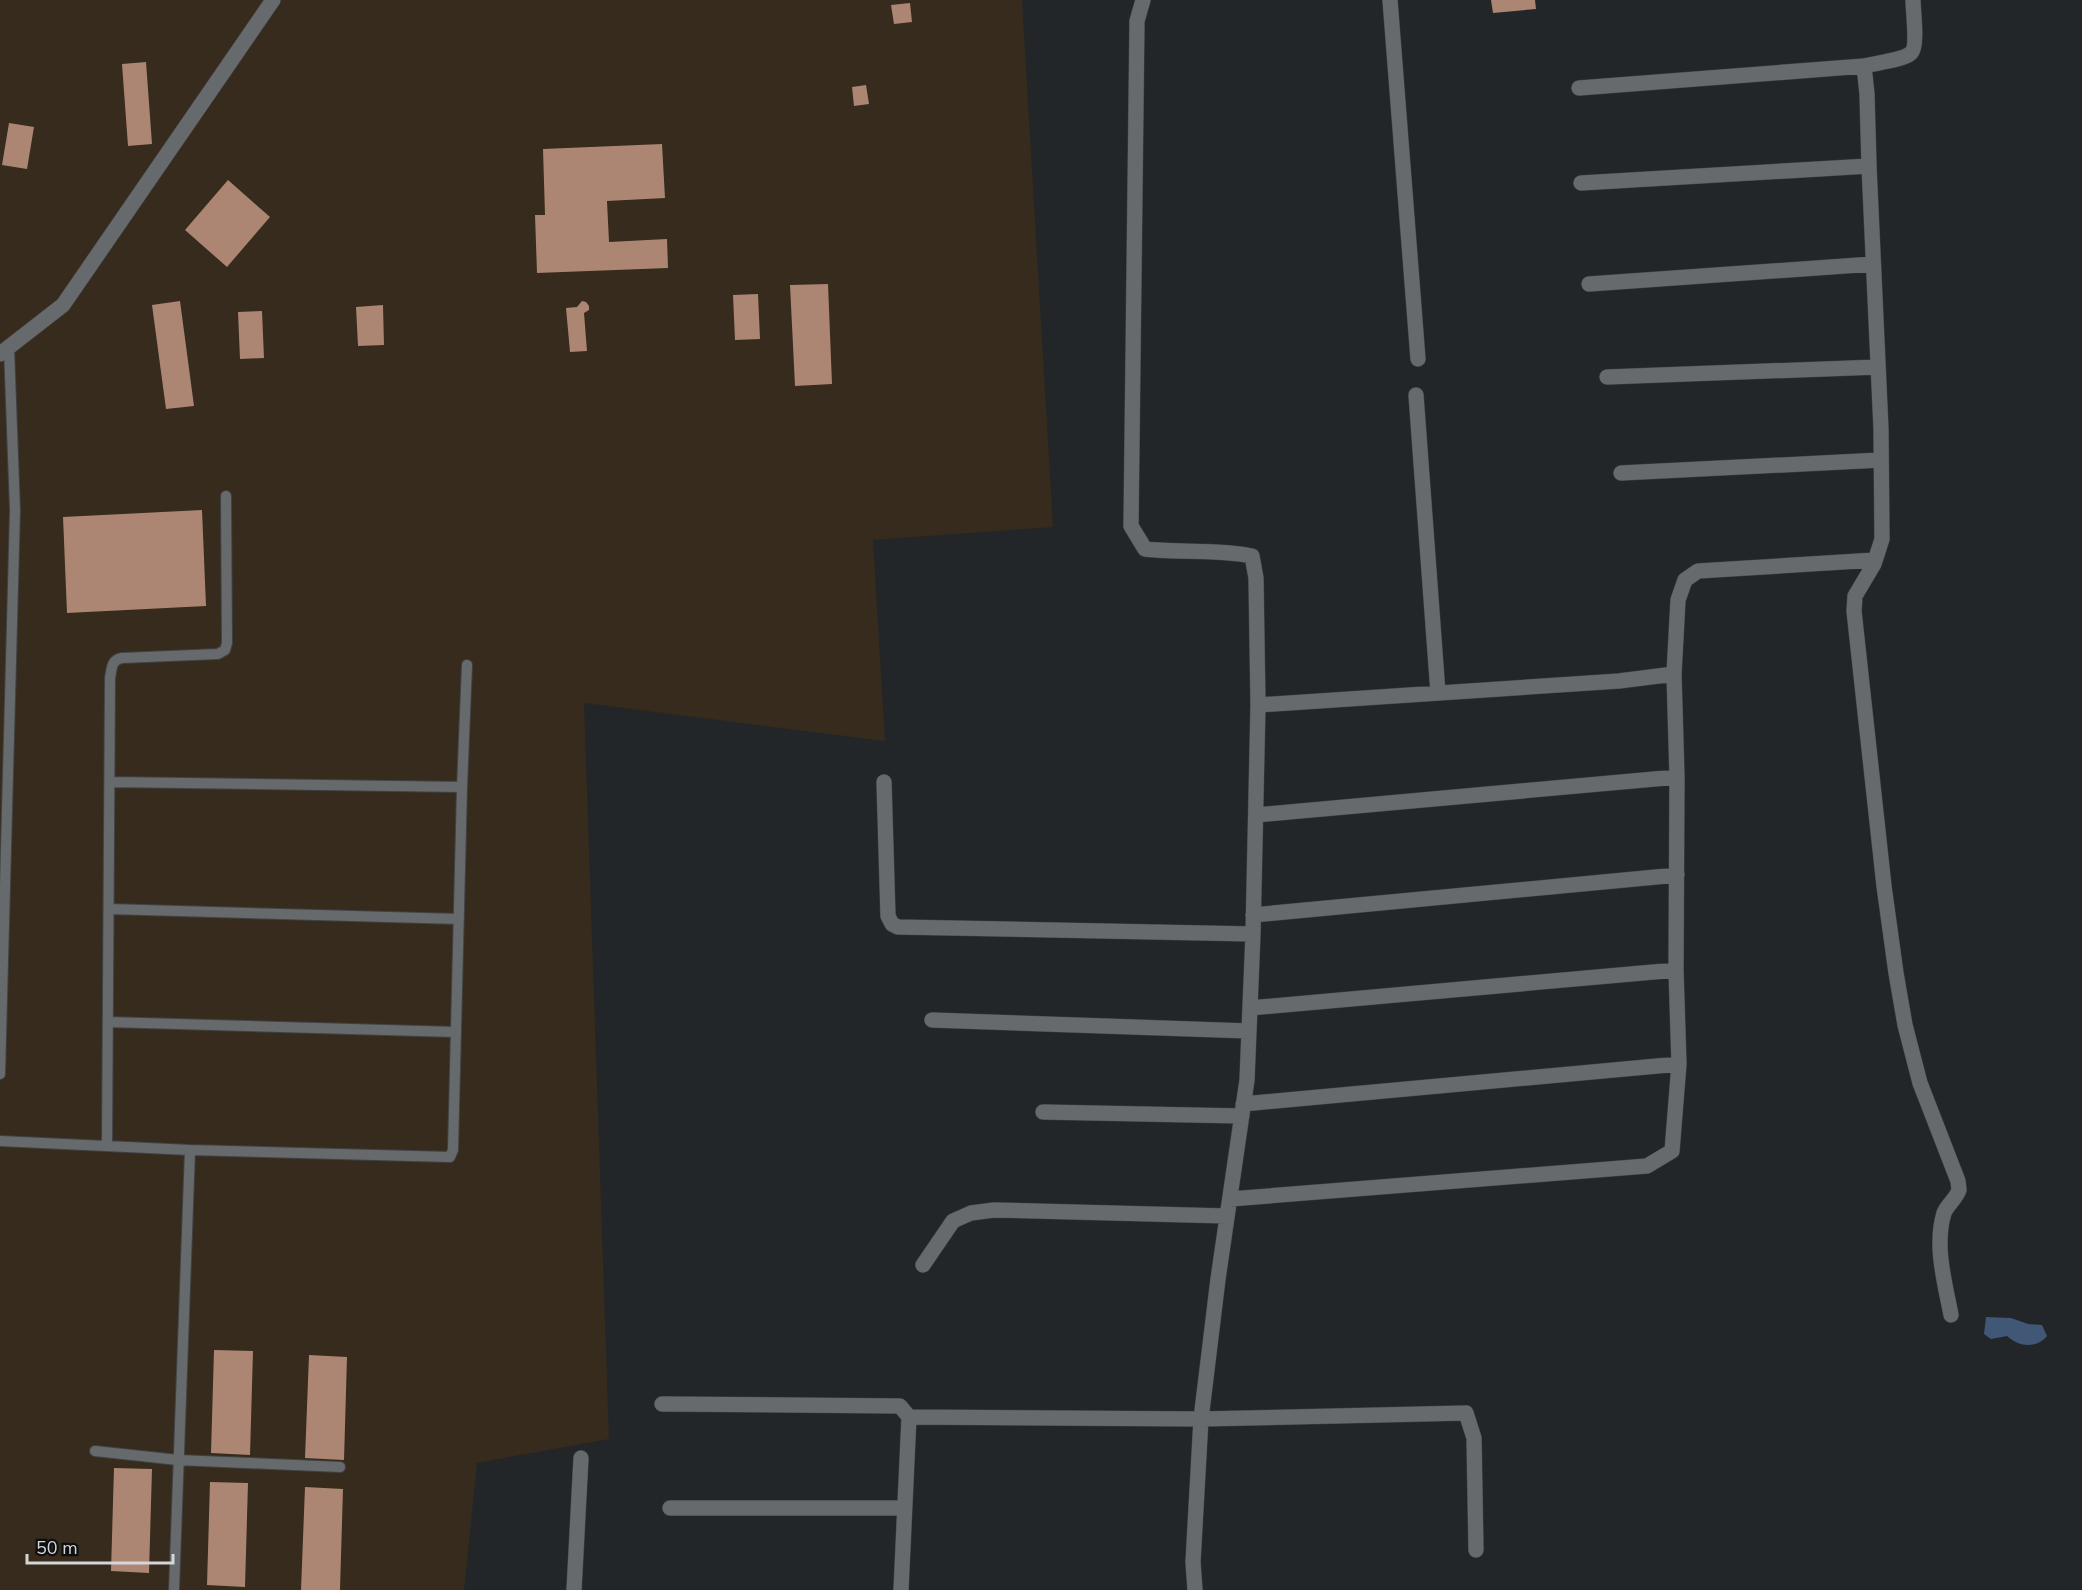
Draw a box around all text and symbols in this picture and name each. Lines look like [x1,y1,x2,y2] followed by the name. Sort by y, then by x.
[27,1527,172,1565] scale bar
[36,1536,78,1560] text: 50 m

